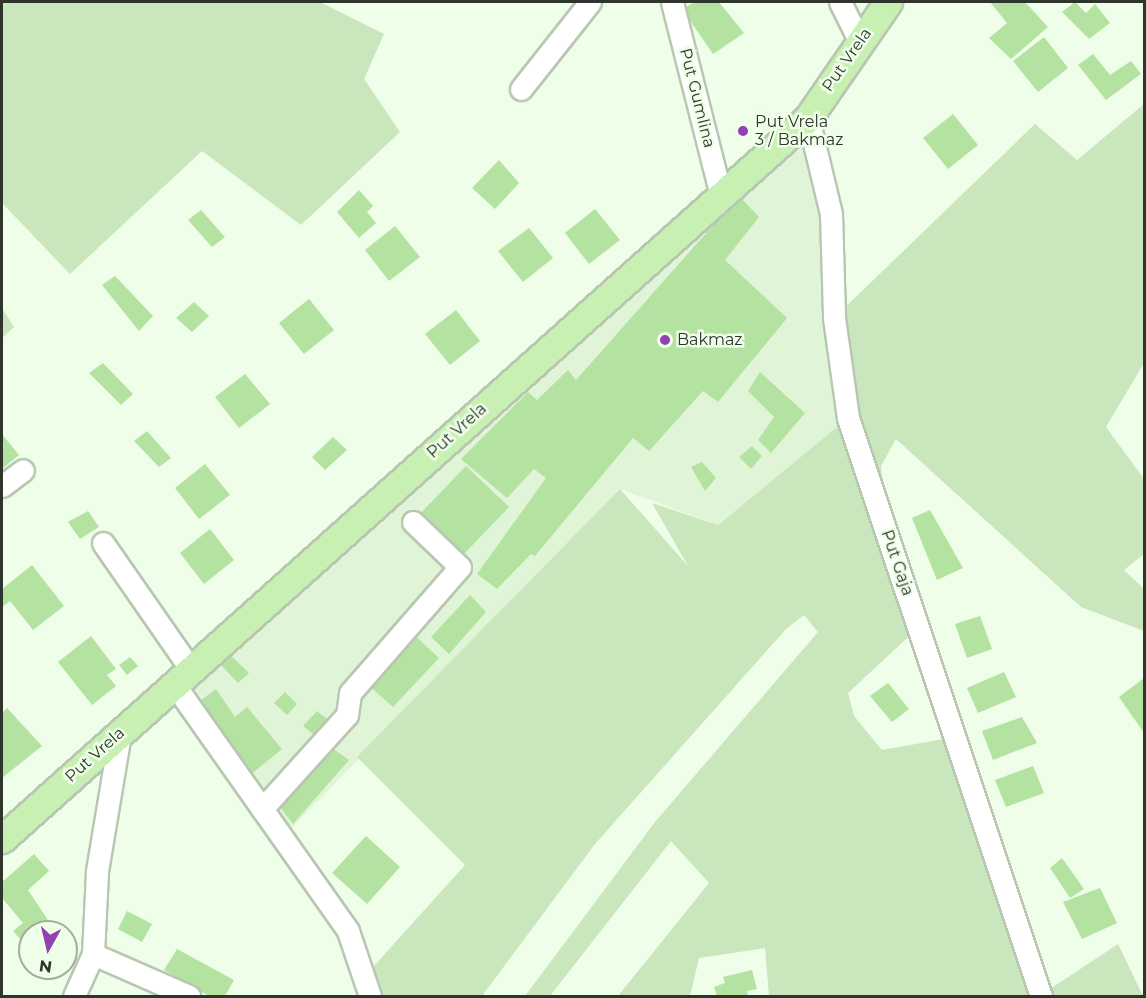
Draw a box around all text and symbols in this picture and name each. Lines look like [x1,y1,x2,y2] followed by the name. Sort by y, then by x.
[818,25,876,95] street label: Put Vrela
[675,46,719,150] street label: Put Gumlina
[755,112,843,150] place label: Put Vrela 3 / Bakmaz
[736,124,750,138] marker: Put Vrela 3 / Bakmaz
[677,330,743,350] place label: Bakmaz
[658,333,672,347] marker: Bakmaz
[423,399,491,463] street label: Put Vrela
[877,527,917,599] street label: Put Gaja
[61,723,129,787] street label: Put Vrela
[18,920,78,980] north arrow
[38,956,53,977] text: N

